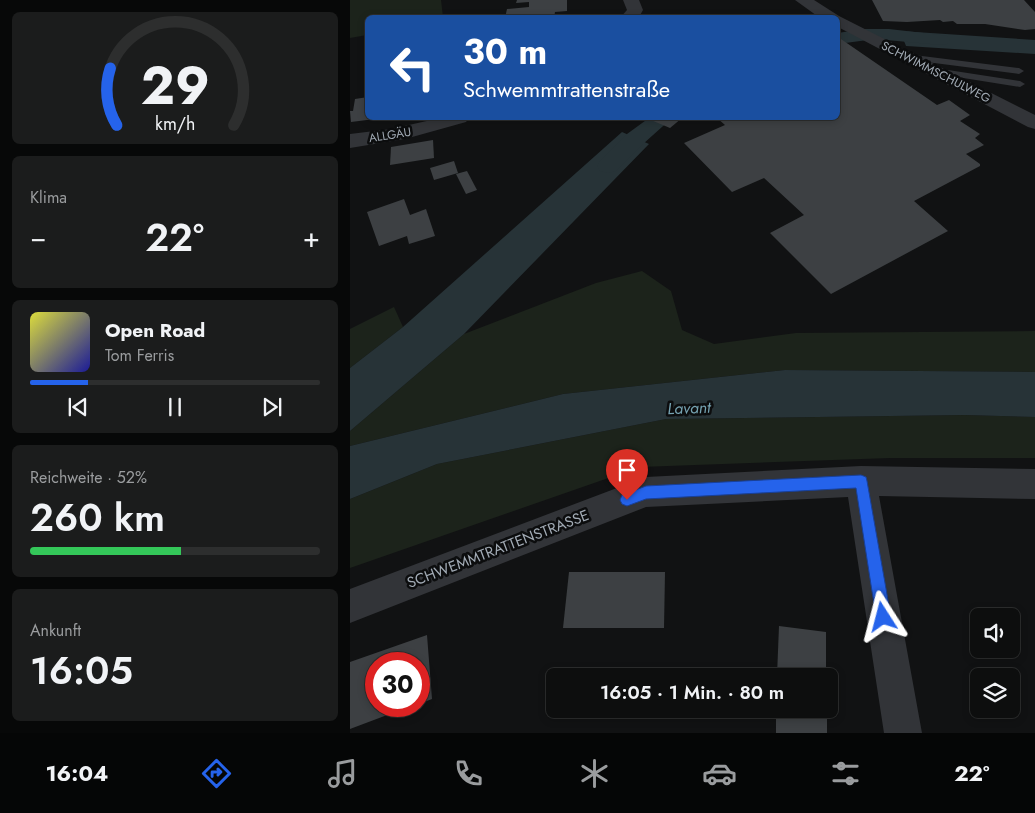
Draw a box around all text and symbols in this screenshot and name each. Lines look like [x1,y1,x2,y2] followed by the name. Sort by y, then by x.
[463,27,547,77] text: 30 m
[380,35,445,100] icon: left
[878,37,994,107] street label: SCHWIMMSCHULWEG
[141,48,209,124] text: 29
[463,73,670,105] text: Schwemmtrattenstraße
[155,111,195,137] text: km/h
[367,123,413,147] street label: ALLGÄU
[30,186,67,209] text: Klima
[145,210,204,265] text: 22°
[30,217,47,258] text: −
[303,217,320,258] text: +
[105,317,205,344] text: Open Road
[105,344,174,367] text: Tom Ferris
[64,393,92,421] icon: previous
[161,393,189,421] icon: pause
[258,393,286,421] icon: next
[667,396,712,420] water label: Lavant
[606,449,648,500] pin
[613,456,641,484] icon: arrive
[30,466,147,489] text: Reichweite · 52%
[30,490,165,545] text: 260 km
[404,504,592,594] street label: SCHWEMMTRATTENSTRASSE
[856,590,908,642] position arrow
[970,608,1020,718] map controls
[970,608,1020,658] button: sound
[30,619,81,642] text: Ankunft
[30,643,133,698] text: 16:05
[365,652,430,717] speed limit sign: 30
[970,668,1020,718] button: layers
[600,679,784,706] text: 16:05 · 1 Min. · 80 m
[199,756,234,791] icon: directions
[325,756,360,791] icon: music
[451,756,486,791] icon: phone
[577,756,612,791] icon: climate
[702,756,737,791] icon: car
[828,756,863,791] icon: filters
[45,757,108,789] text: 16:04
[954,757,990,789] text: 22°

